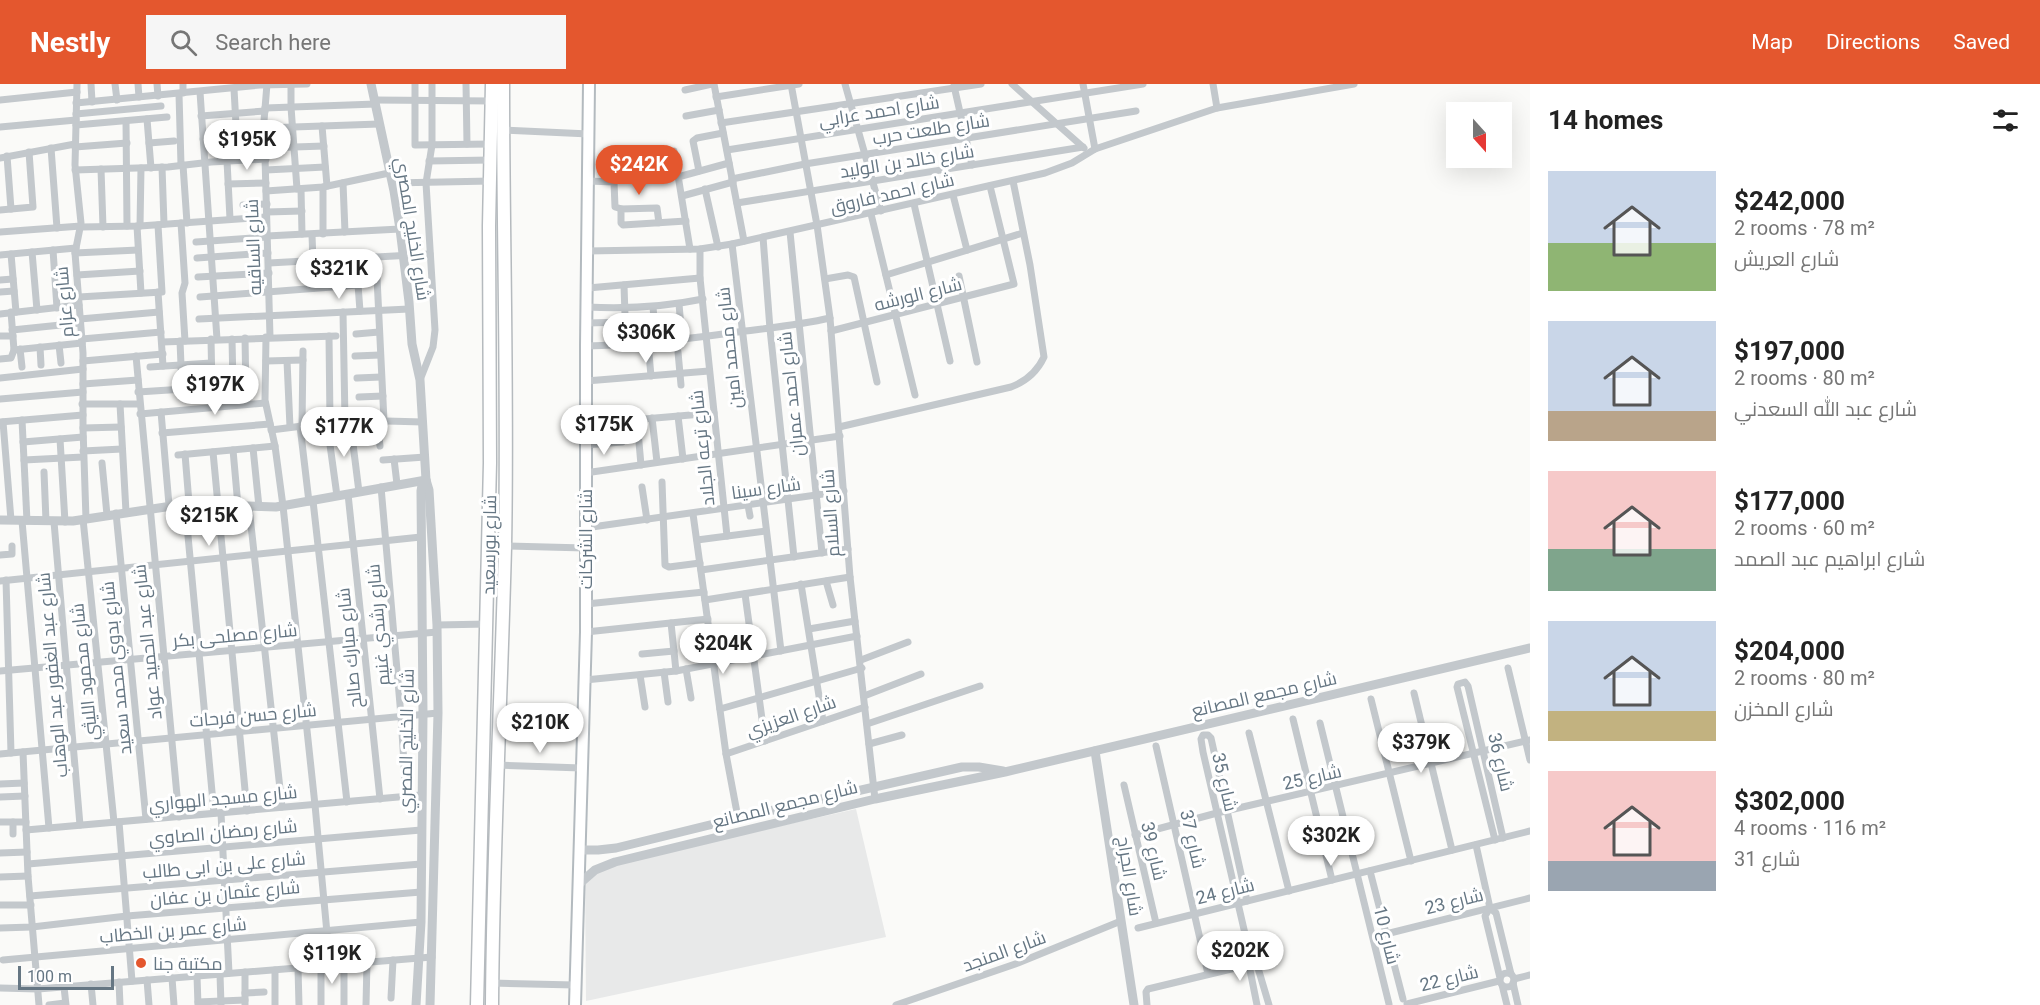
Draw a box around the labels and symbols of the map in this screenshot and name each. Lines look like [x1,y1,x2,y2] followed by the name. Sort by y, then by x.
[817,91,942,135] street label: شارع احمد عرابي
[1446,102,1512,168] north arrow
[871,109,991,151] street label: شارع طلعت حرب
[205,120,289,171] pin: $195K
[838,140,976,184] street label: شارع خالد بن الوليد
[597,145,681,196] pin: $242K
[387,156,435,303] street label: شارع الخليج المصري
[828,169,957,219] street label: شارع احمد فاروق
[241,198,267,296] street label: شارع الساقيه
[297,249,381,300] pin: $321K
[50,265,80,339] street label: شارع عزام
[872,273,964,317] street label: شارع الورشه
[712,286,748,410] street label: شارع محمد امين
[604,313,688,364] pin: $306K
[774,330,810,457] street label: شارع احمد عمران
[173,365,257,416] pin: $197K
[685,389,721,507] street label: شارع ترعه الجلاد
[562,405,646,456] pin: $175K
[302,407,386,458] pin: $177K
[816,468,846,558] street label: شارع السلام
[730,473,802,505] street label: شارع سينا
[575,489,598,589] street label: شارع الشركات
[478,495,502,595] street label: شارع بورسعيد
[167,496,251,547] pin: $215K
[128,563,168,721] street label: شارع عبد الحميد عواد
[362,563,398,687] street label: شارع رشدي غنيم
[33,571,73,778] street label: شارع عبد الغفور عبد الوهاب
[96,580,140,756] street label: شارع بدوي محمد سعيد
[332,586,368,709] street label: شارع مبارك صالح
[66,602,106,742] street label: شارع محمود الليثي
[171,619,298,653] street label: شارع مصلحى بكر
[681,624,765,675] pin: $204K
[1189,667,1339,723] street label: شارع مجمع المصانع
[394,668,422,814] street label: شارع الخليج المصري
[743,691,840,745] street label: شارع العزيزي
[189,699,318,733] street label: شارع حسن فرحات
[498,703,582,754] pin: $210K
[1379,723,1463,774] pin: $379K
[1482,731,1518,794] street label: شارع 36
[1206,751,1242,814] street label: شارع 35
[1281,760,1344,796] street label: شارع 25
[710,776,860,834] street label: شارع مجمع المصانع
[148,781,299,819] street label: شارع مسجد الهواري
[1174,808,1210,871] street label: شارع 37
[148,815,299,853] street label: شارع رمضان الصاوي
[1289,816,1373,867] pin: $302K
[1135,820,1171,883] street label: شارع 39
[1111,835,1147,918] street label: شارع الجراج
[142,847,307,885] street label: شارع على بن ابى طالب
[1194,874,1257,910] street label: شارع 24
[149,876,301,912] street label: شارع عثمان بن عفان
[1423,884,1486,920] street label: شارع 23
[1368,904,1404,967] street label: شارع 10
[99,913,248,949] street label: شارع عمر بن الخطاب
[960,926,1049,978] street label: شارع المنجد
[1198,931,1282,982] pin: $202K
[290,934,374,985] pin: $119K
[153,953,222,974] place label: مكتبة جنا
[134,956,148,970] marker: مكتبة جنا
[1418,961,1481,997] street label: شارع 22
[18,963,114,990] scale bar

